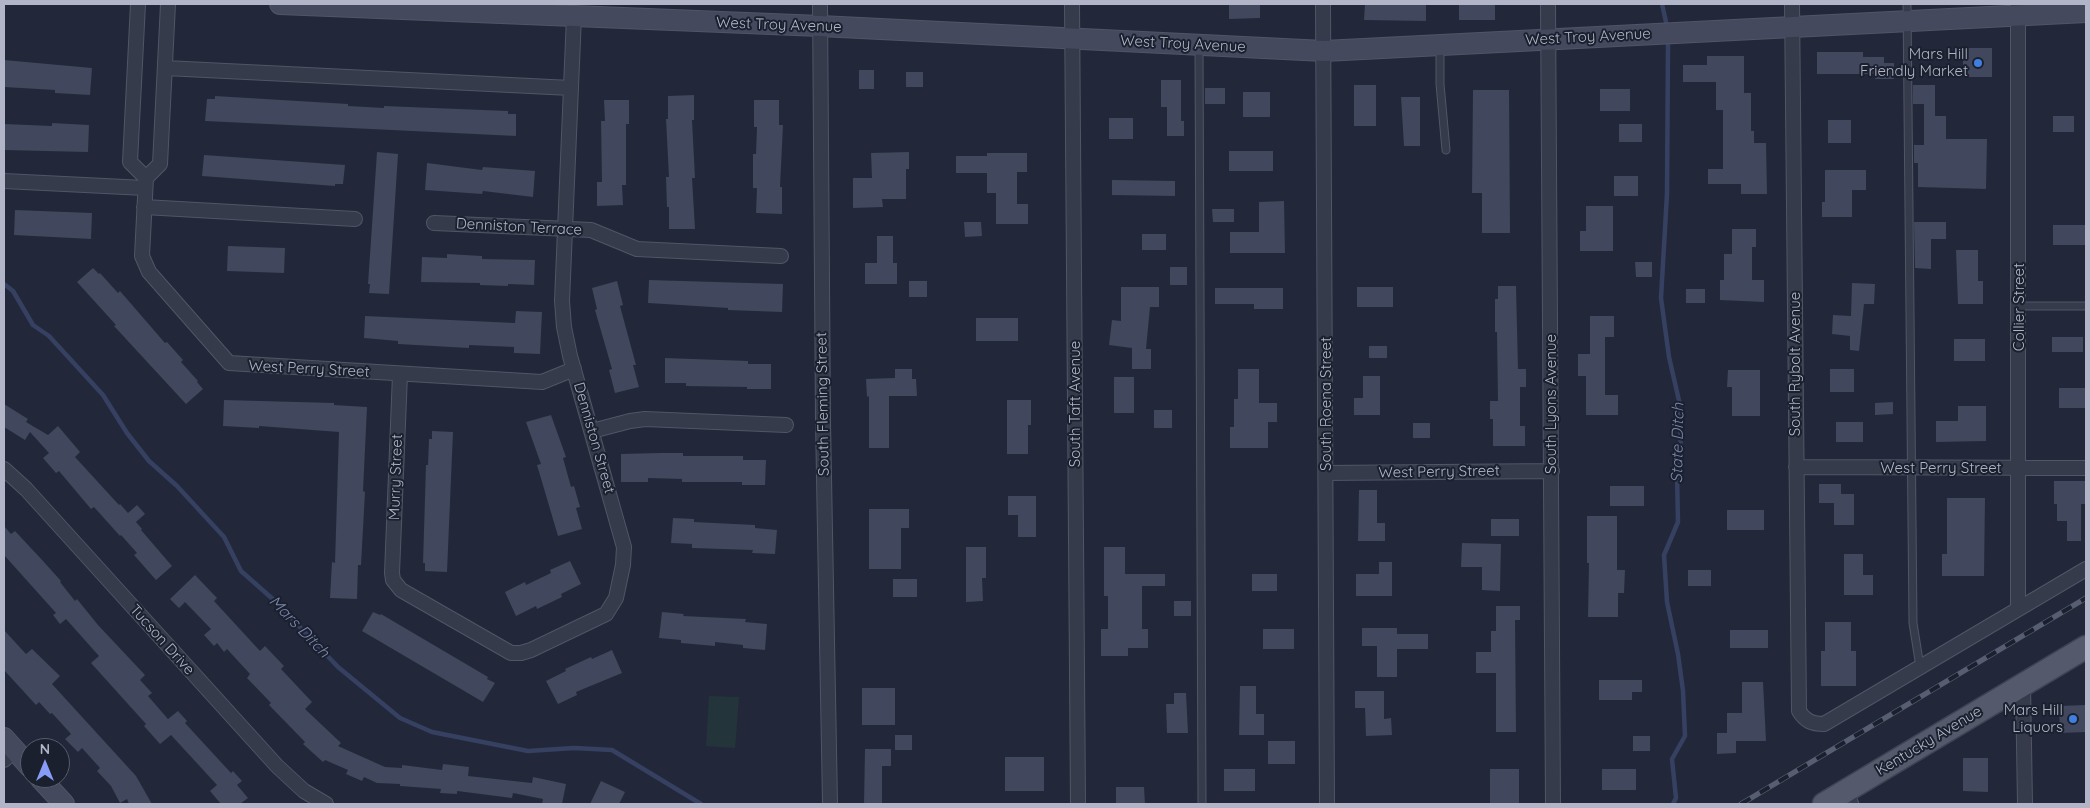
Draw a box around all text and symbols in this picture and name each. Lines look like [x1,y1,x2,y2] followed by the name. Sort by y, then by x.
[716,14,842,36] street label: West Troy Avenue
[1525,25,1651,49] street label: West Troy Avenue
[1120,32,1246,56] street label: West Troy Avenue
[1860,45,1968,80] place label: Mars Hill Friendly Market
[1972,57,1984,69] marker: Mars Hill Friendly Market
[455,215,583,239] street label: Denniston Terrace
[2010,263,2028,351] street label: Collier Street
[1786,292,1804,436] street label: South Rybolt Avenue
[813,332,833,476] street label: South Fleming Street
[1542,334,1560,474] street label: South Lyons Avenue
[1317,337,1335,471] street label: South Roena Street
[1066,341,1084,467] street label: South Taft Avenue
[248,357,370,381] street label: West Perry Street
[570,380,618,496] street label: Denniston Street
[1668,403,1688,483] water label: State Ditch
[386,434,406,520] street label: Murry Street
[1880,459,2002,477] street label: West Perry Street
[1378,462,1500,482] street label: West Perry Street
[265,592,333,662] water label: Mars Ditch
[126,601,198,679] street label: Tucson Drive
[2004,701,2063,736] place label: Mars Hill Liquors
[1873,702,1985,780] street label: Kentucky Avenue
[2067,713,2079,725] marker: Mars Hill Liquors
[20,738,70,788] north arrow
[40,740,50,758] text: N

